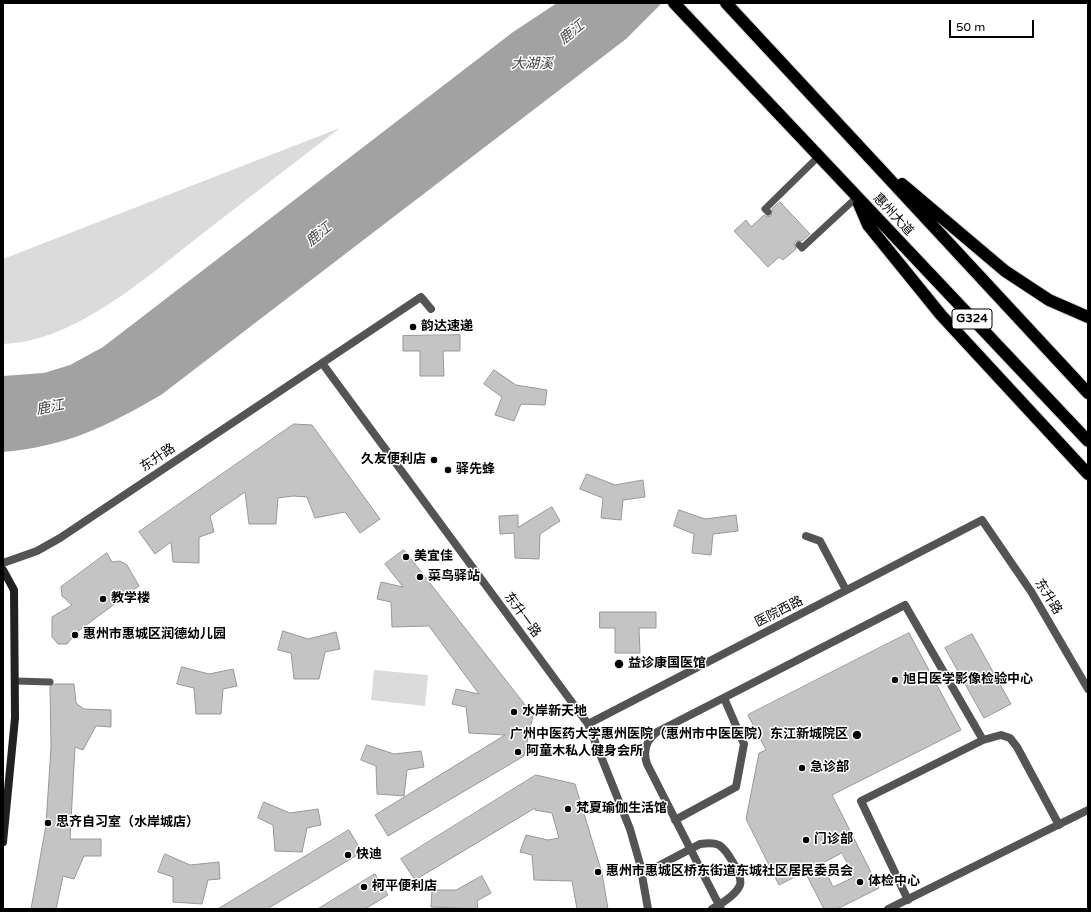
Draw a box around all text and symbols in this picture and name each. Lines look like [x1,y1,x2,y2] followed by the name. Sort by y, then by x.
[951,12,1036,38] scale bar
[556,18,588,48] water label: 鹿江
[956,20,985,34] text: 50 m
[511,56,553,72] water label: 大湖溪
[870,191,916,239] street label: 惠州大道
[303,220,335,250] water label: 鹿江
[952,309,992,329] road number: G324
[421,319,473,335] place label: 韵达速递
[408,322,418,332] marker: 韵达速递
[35,397,65,419] water label: 鹿江
[137,441,179,475] street label: 东升路
[361,452,426,468] place label: 久友便利店
[429,455,439,465] marker: 久友便利店
[456,462,495,478] place label: 驿先蜂
[443,465,453,475] marker: 驿先蜂
[414,549,453,565] place label: 美宜佳
[401,552,411,562] marker: 美宜佳
[428,569,480,585] place label: 菜鸟驿站
[415,572,425,582] marker: 菜鸟驿站
[1031,576,1065,618] street label: 东升路
[500,589,544,641] street label: 东升一路
[111,591,150,607] place label: 教学楼
[752,593,806,631] street label: 医院西路
[98,594,108,604] marker: 教学楼
[83,627,226,643] place label: 惠州市惠城区润德幼儿园
[70,630,80,640] marker: 惠州市惠城区润德幼儿园
[628,656,706,672] place label: 益诊康国医馆
[613,658,625,670] marker: 益诊康国医馆
[903,672,1033,688] place label: 旭日医学影像检验中心
[890,675,900,685] marker: 旭日医学影像检验中心
[522,704,587,720] place label: 水岸新天地
[509,707,519,717] marker: 水岸新天地
[510,727,848,743] place label: 广州中医药大学惠州医院（惠州市中医医院）东江新城院区
[851,729,863,741] marker: 广州中医药大学惠州医院（惠州市中医医院）东江新城院区
[526,744,643,760] place label: 阿童木私人健身会所
[513,747,523,757] marker: 阿童木私人健身会所
[810,760,849,776] place label: 急诊部
[797,763,807,773] marker: 急诊部
[576,801,667,817] place label: 梵夏瑜伽生活馆
[563,804,573,814] marker: 梵夏瑜伽生活馆
[56,815,199,831] place label: 思齐自习室（水岸城店）
[43,818,53,828] marker: 思齐自习室（水岸城店）
[814,832,853,848] place label: 门诊部
[801,835,811,845] marker: 门诊部
[356,847,382,863] place label: 快迪
[343,850,353,860] marker: 快迪
[606,864,853,880] place label: 惠州市惠城区桥东街道东城社区居民委员会
[593,867,603,877] marker: 惠州市惠城区桥东街道东城社区居民委员会
[868,874,920,890] place label: 体检中心
[855,877,865,887] marker: 体检中心
[372,879,437,895] place label: 柯平便利店
[359,882,369,892] marker: 柯平便利店

